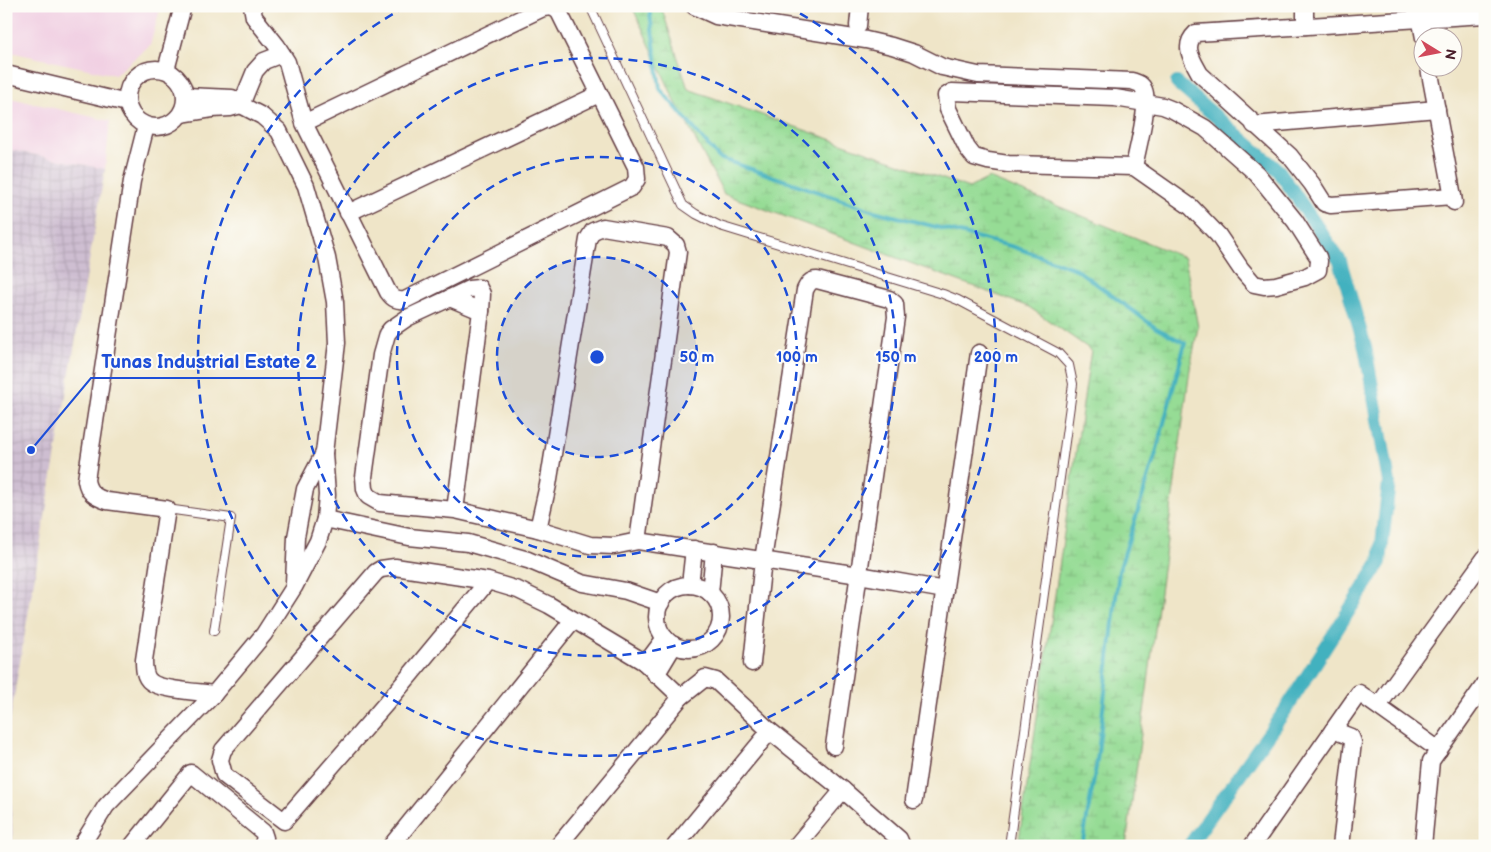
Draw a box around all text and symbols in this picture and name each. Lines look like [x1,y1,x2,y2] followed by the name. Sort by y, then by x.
[1414,28,1464,78] north arrow
[1441,48,1460,61] text: N
[91,344,326,378] callout: Tunas Industrial Estate 2
[588,348,606,366] centre of rings
[680,348,715,367] text: 50 m
[776,348,818,367] text: 100 m
[875,348,917,367] text: 150 m
[974,348,1018,367] text: 200 m
[101,351,317,374] text: Tunas Industrial Estate 2

